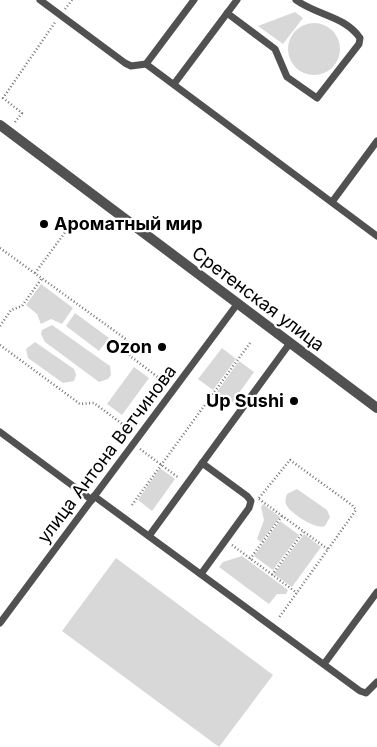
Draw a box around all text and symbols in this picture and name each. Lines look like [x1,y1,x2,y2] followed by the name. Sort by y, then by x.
[54,213,203,234] place label: Ароматный мир
[38,218,50,230] marker: Ароматный мир
[188,242,329,355] street label: Сретенская улица
[106,336,152,357] place label: Ozon
[156,341,168,353] marker: Ozon
[33,361,180,547] street label: улица Антона Ветчинова
[206,390,284,411] place label: Up Sushi
[288,395,300,407] marker: Up Sushi

